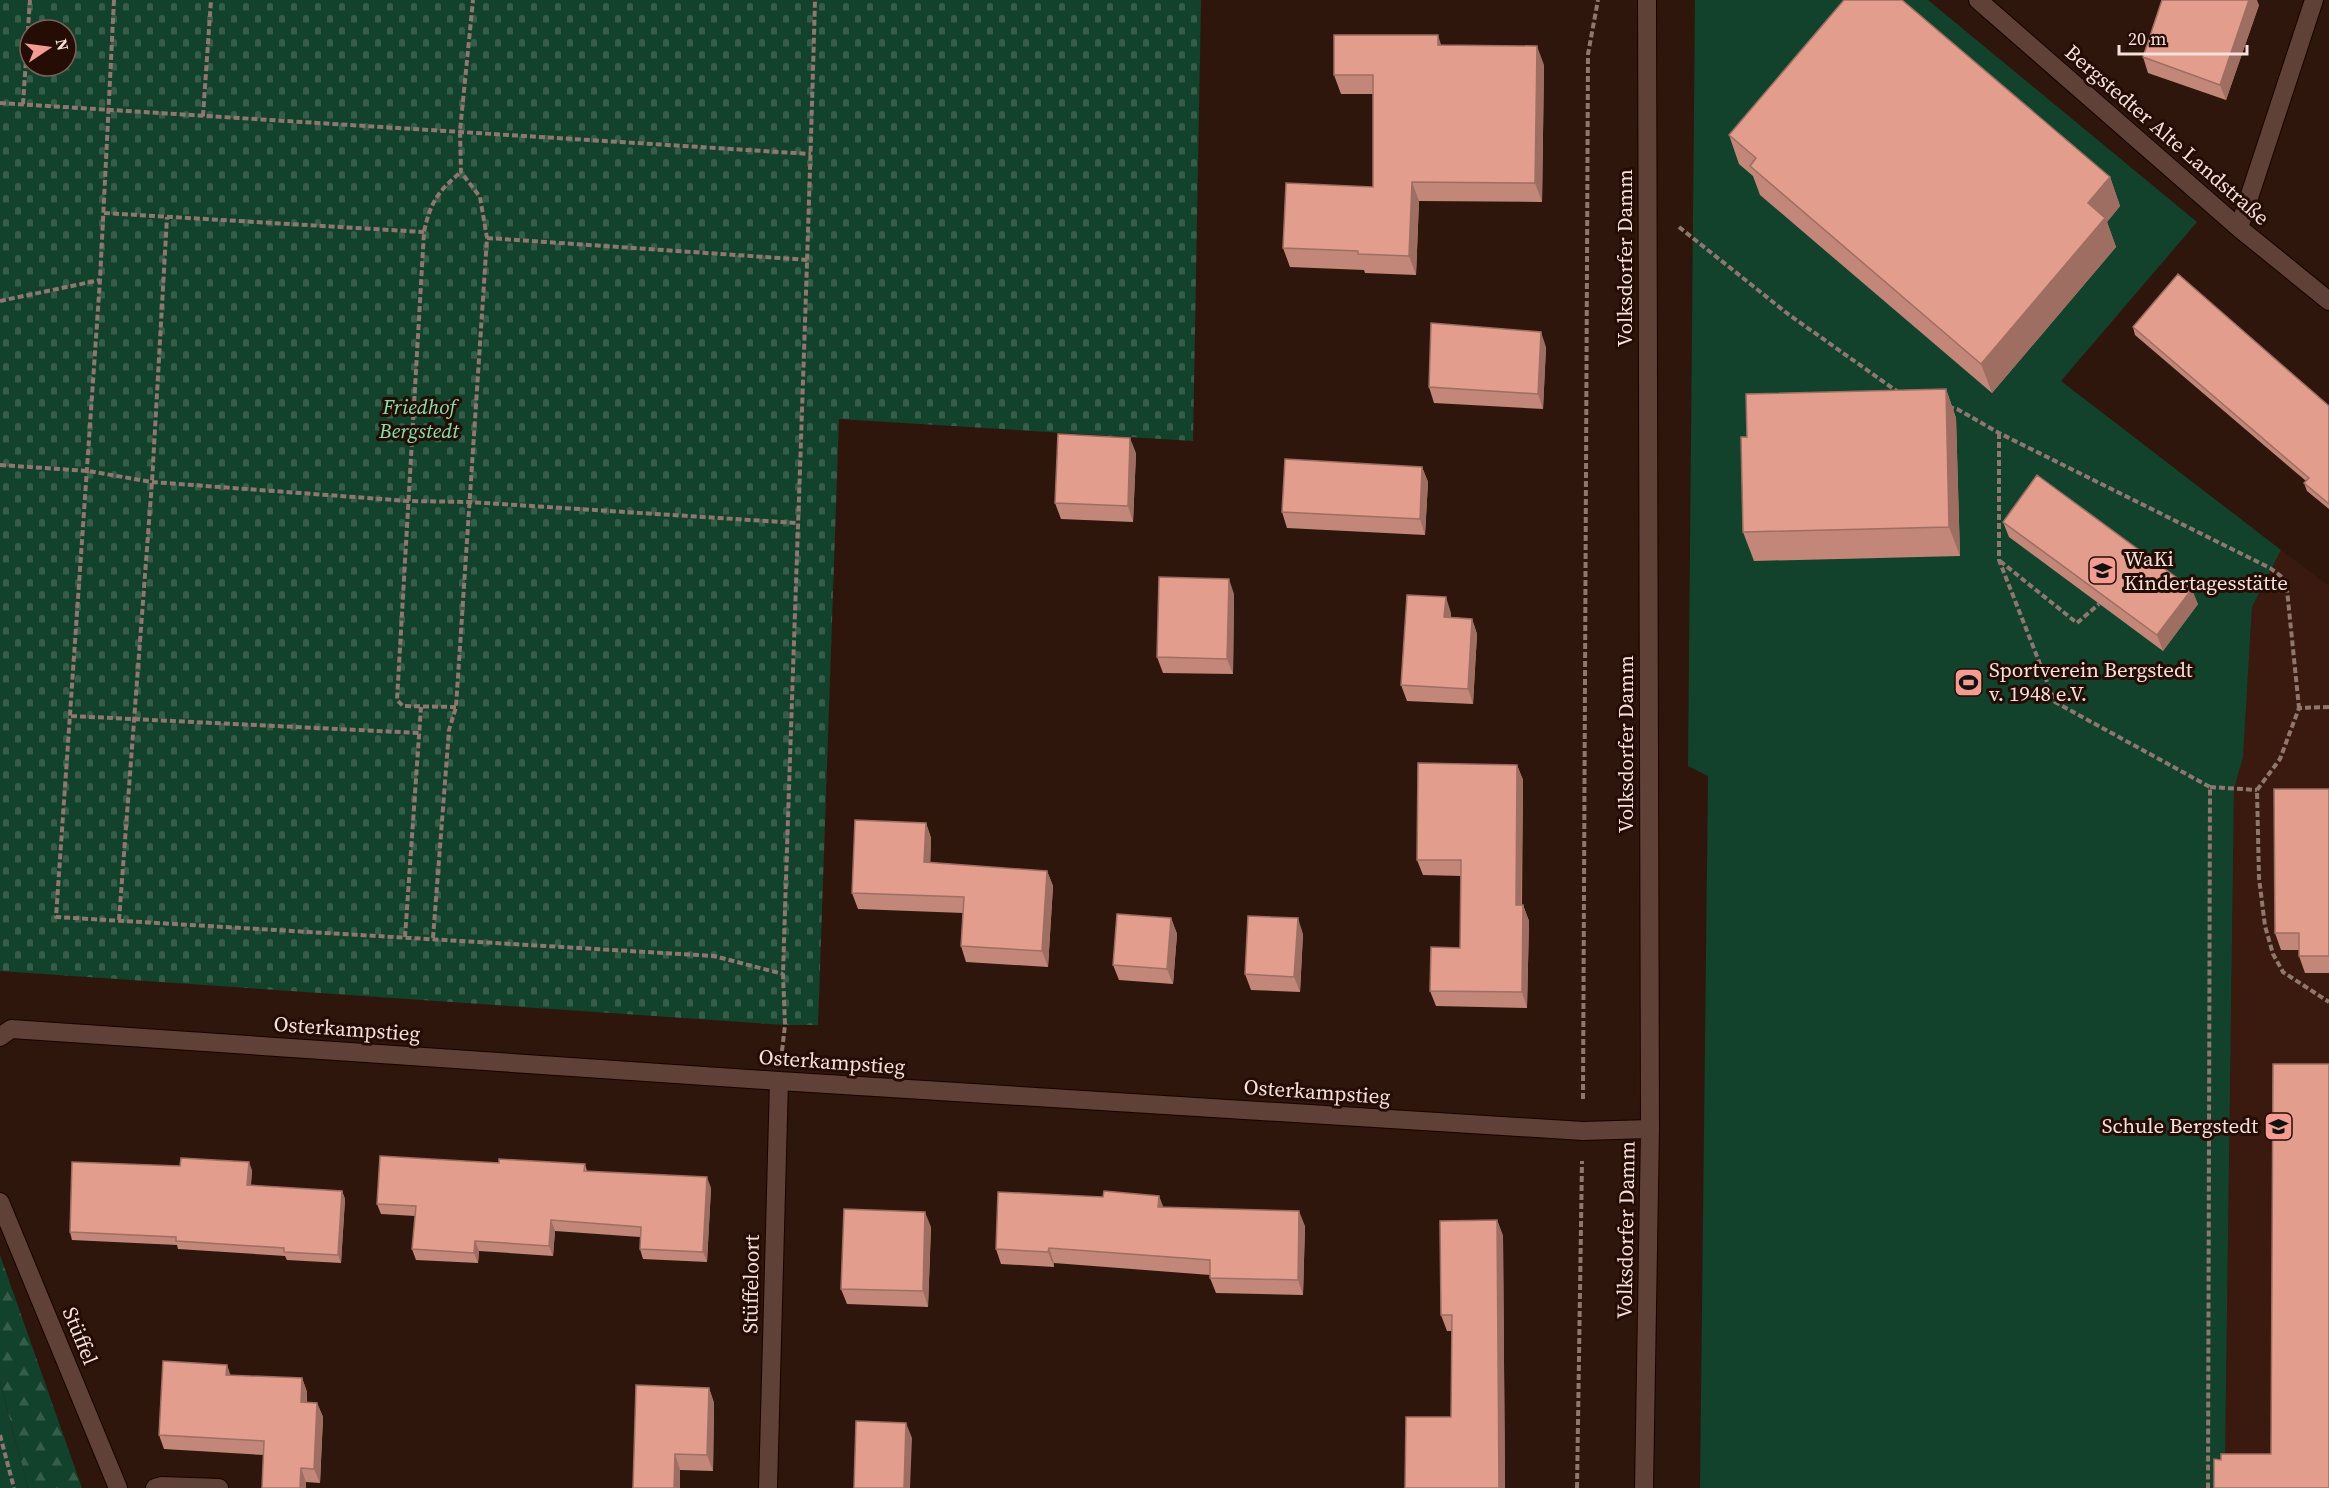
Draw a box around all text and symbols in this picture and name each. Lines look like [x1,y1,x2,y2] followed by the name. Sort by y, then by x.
[18,18,78,78] north arrow
[2119,18,2246,56] scale bar
[2128,26,2166,51] text: 20 m
[51,36,75,53] text: N
[2059,38,2276,232] street label: Bergstedter Alte Landstraße
[1610,169,1639,347] street label: Volksdorfer Damm
[378,392,460,445] park label: Friedhof Bergstedt
[2124,544,2288,597] place label: WaKi Kindertagesstätte
[2087,555,2119,587] school or university icon: WaKi Kindertagesstätte
[1611,655,1640,833] street label: Volksdorfer Damm
[1989,655,2193,708] place label: Sportverein Bergstedt v. 1948 e.V.
[1952,666,1984,698] sports icon: Sportverein Bergstedt v. 1948 e.V.
[273,1009,421,1048] street label: Osterkampstieg
[758,1042,906,1081] street label: Osterkampstieg
[1243,1072,1391,1111] street label: Osterkampstieg
[2263,1110,2295,1142] school or university icon: Schule Bergstedt
[2102,1111,2258,1140] place label: Schule Bergstedt
[1609,1141,1642,1319] street label: Volksdorfer Damm
[735,1234,766,1334] street label: Stüffeloort
[56,1303,105,1369] street label: Stüffel

